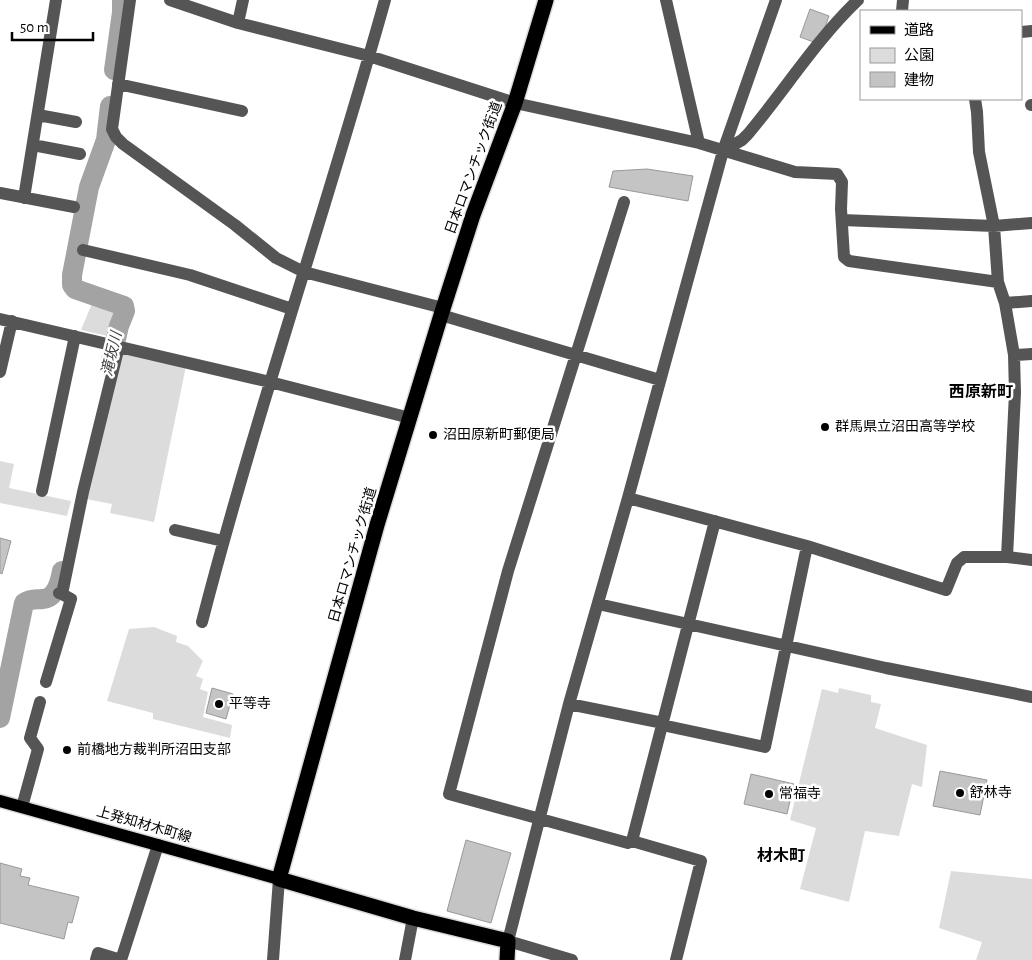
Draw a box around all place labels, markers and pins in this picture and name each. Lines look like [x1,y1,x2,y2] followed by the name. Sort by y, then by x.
[835,418,975,434] place label: 群馬県立沼田高等学校
[819,421,831,433] marker: 群馬県立沼田高等学校
[443,427,555,442] place label: 沼田原新町郵便局
[427,429,439,441] marker: 沼田原新町郵便局
[229,695,271,711] place label: 平等寺
[213,698,225,710] marker: 平等寺
[77,741,231,757] place label: 前橋地方裁判所沼田支部
[61,744,73,756] marker: 前橋地方裁判所沼田支部
[970,785,1012,800] place label: 舒林寺
[779,786,821,801] place label: 常福寺
[954,787,966,799] marker: 舒林寺
[763,788,775,800] marker: 常福寺

